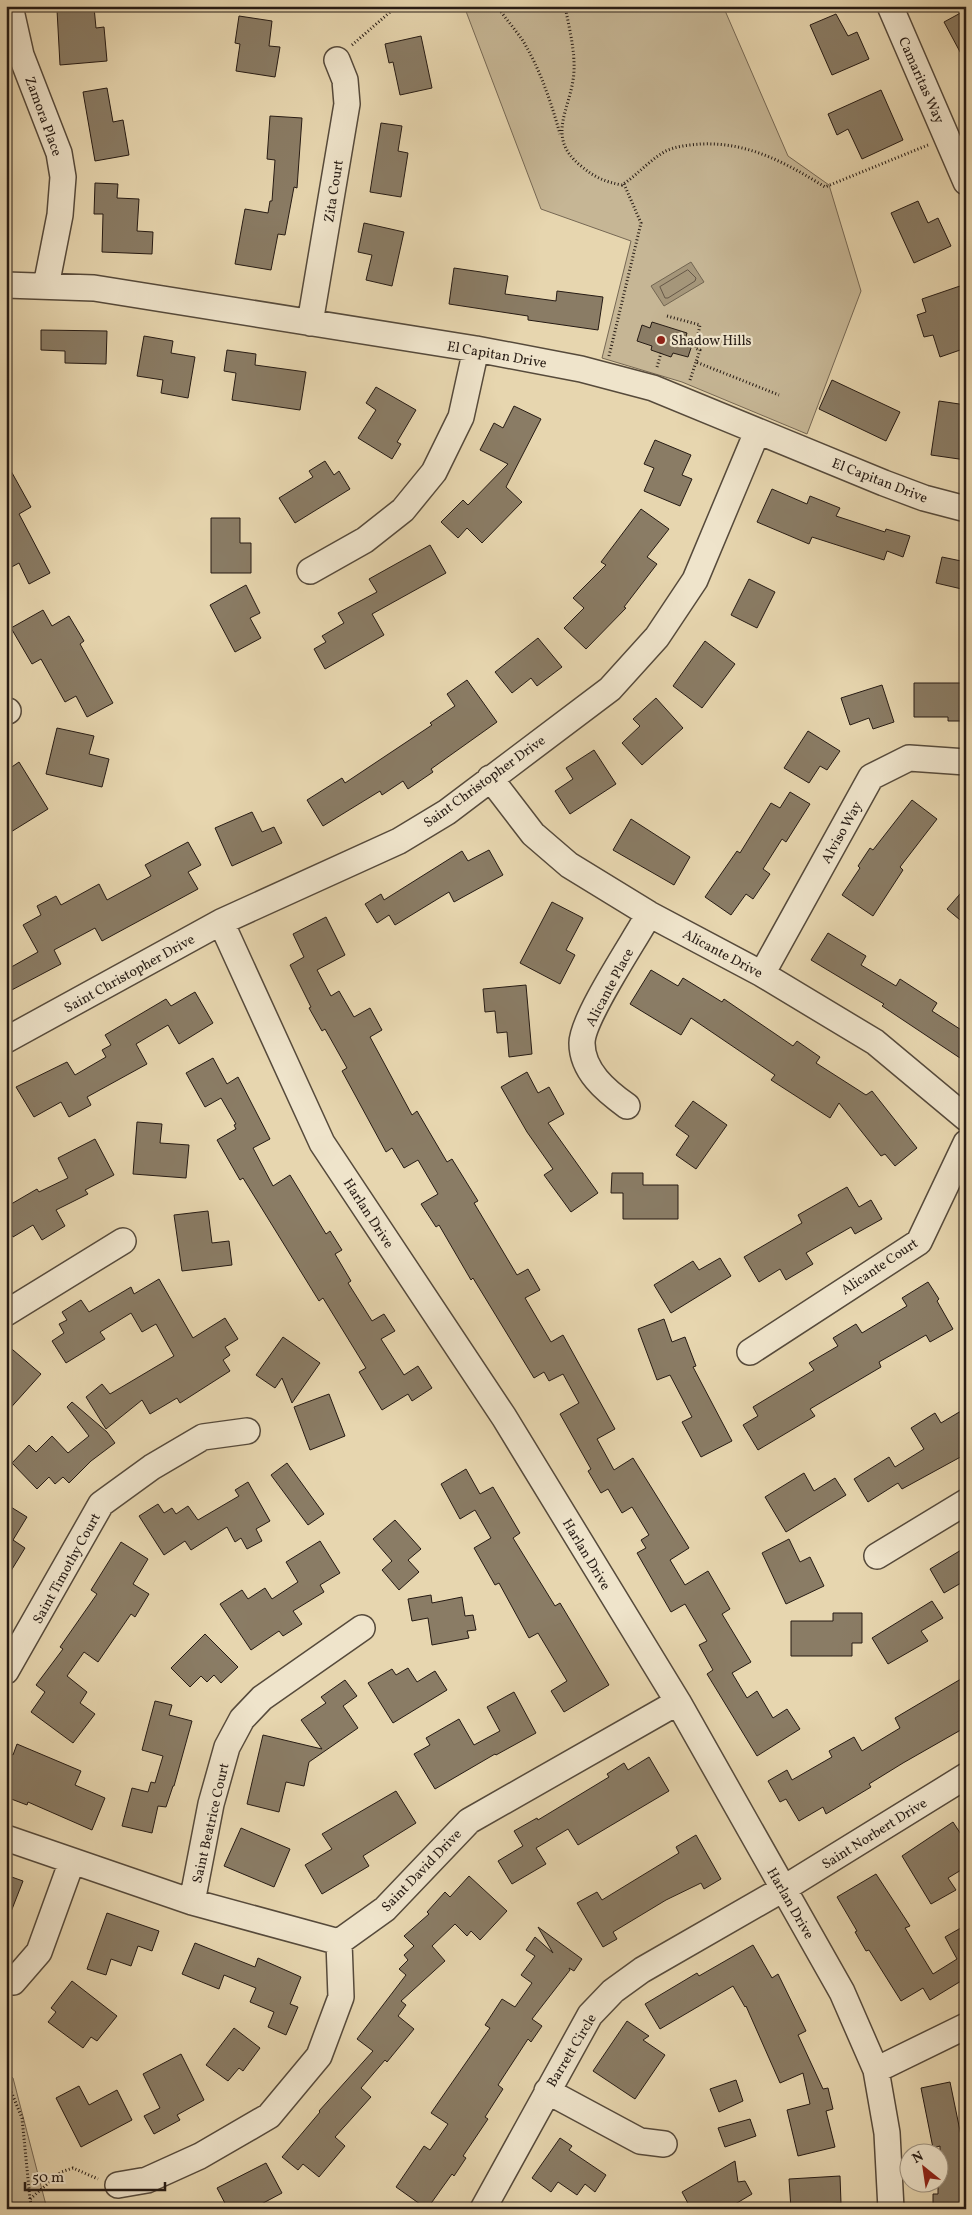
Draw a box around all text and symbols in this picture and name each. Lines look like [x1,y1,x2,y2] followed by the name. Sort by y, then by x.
[893,34,948,127] street label: Camaritas Way
[19,74,66,159] street label: Zamora Place
[320,159,349,224] street label: Zita Court
[671,332,752,351] place label: Shadow Hills
[655,334,667,346] marker: Shadow Hills
[445,337,548,374] street label: El Capitan Drive
[829,454,930,508] street label: El Capitan Drive
[420,731,550,833] street label: Saint Christopher Drive
[817,798,867,867] street label: Alviso Way
[679,925,766,984] street label: Alicante Drive
[61,930,199,1018] street label: Saint Christopher Drive
[582,945,639,1030] street label: Alicante Place
[338,1175,398,1253] street label: Harlan Drive
[837,1234,922,1300] street label: Alicante Court
[29,1510,106,1628] street label: Saint Timothy Court
[557,1516,615,1594] street label: Harlan Drive
[188,1761,235,1885] street label: Saint Beatrice Court
[819,1794,931,1874] street label: Saint Norbert Drive
[378,1825,467,1917] street label: Saint David Drive
[762,1864,818,1943] street label: Harlan Drive
[543,2010,602,2091] street label: Barrett Circle
[900,2142,950,2192] north arrow
[909,2147,927,2169] text: N
[25,2160,165,2192] scale bar
[32,2168,64,2189] text: 50 m

